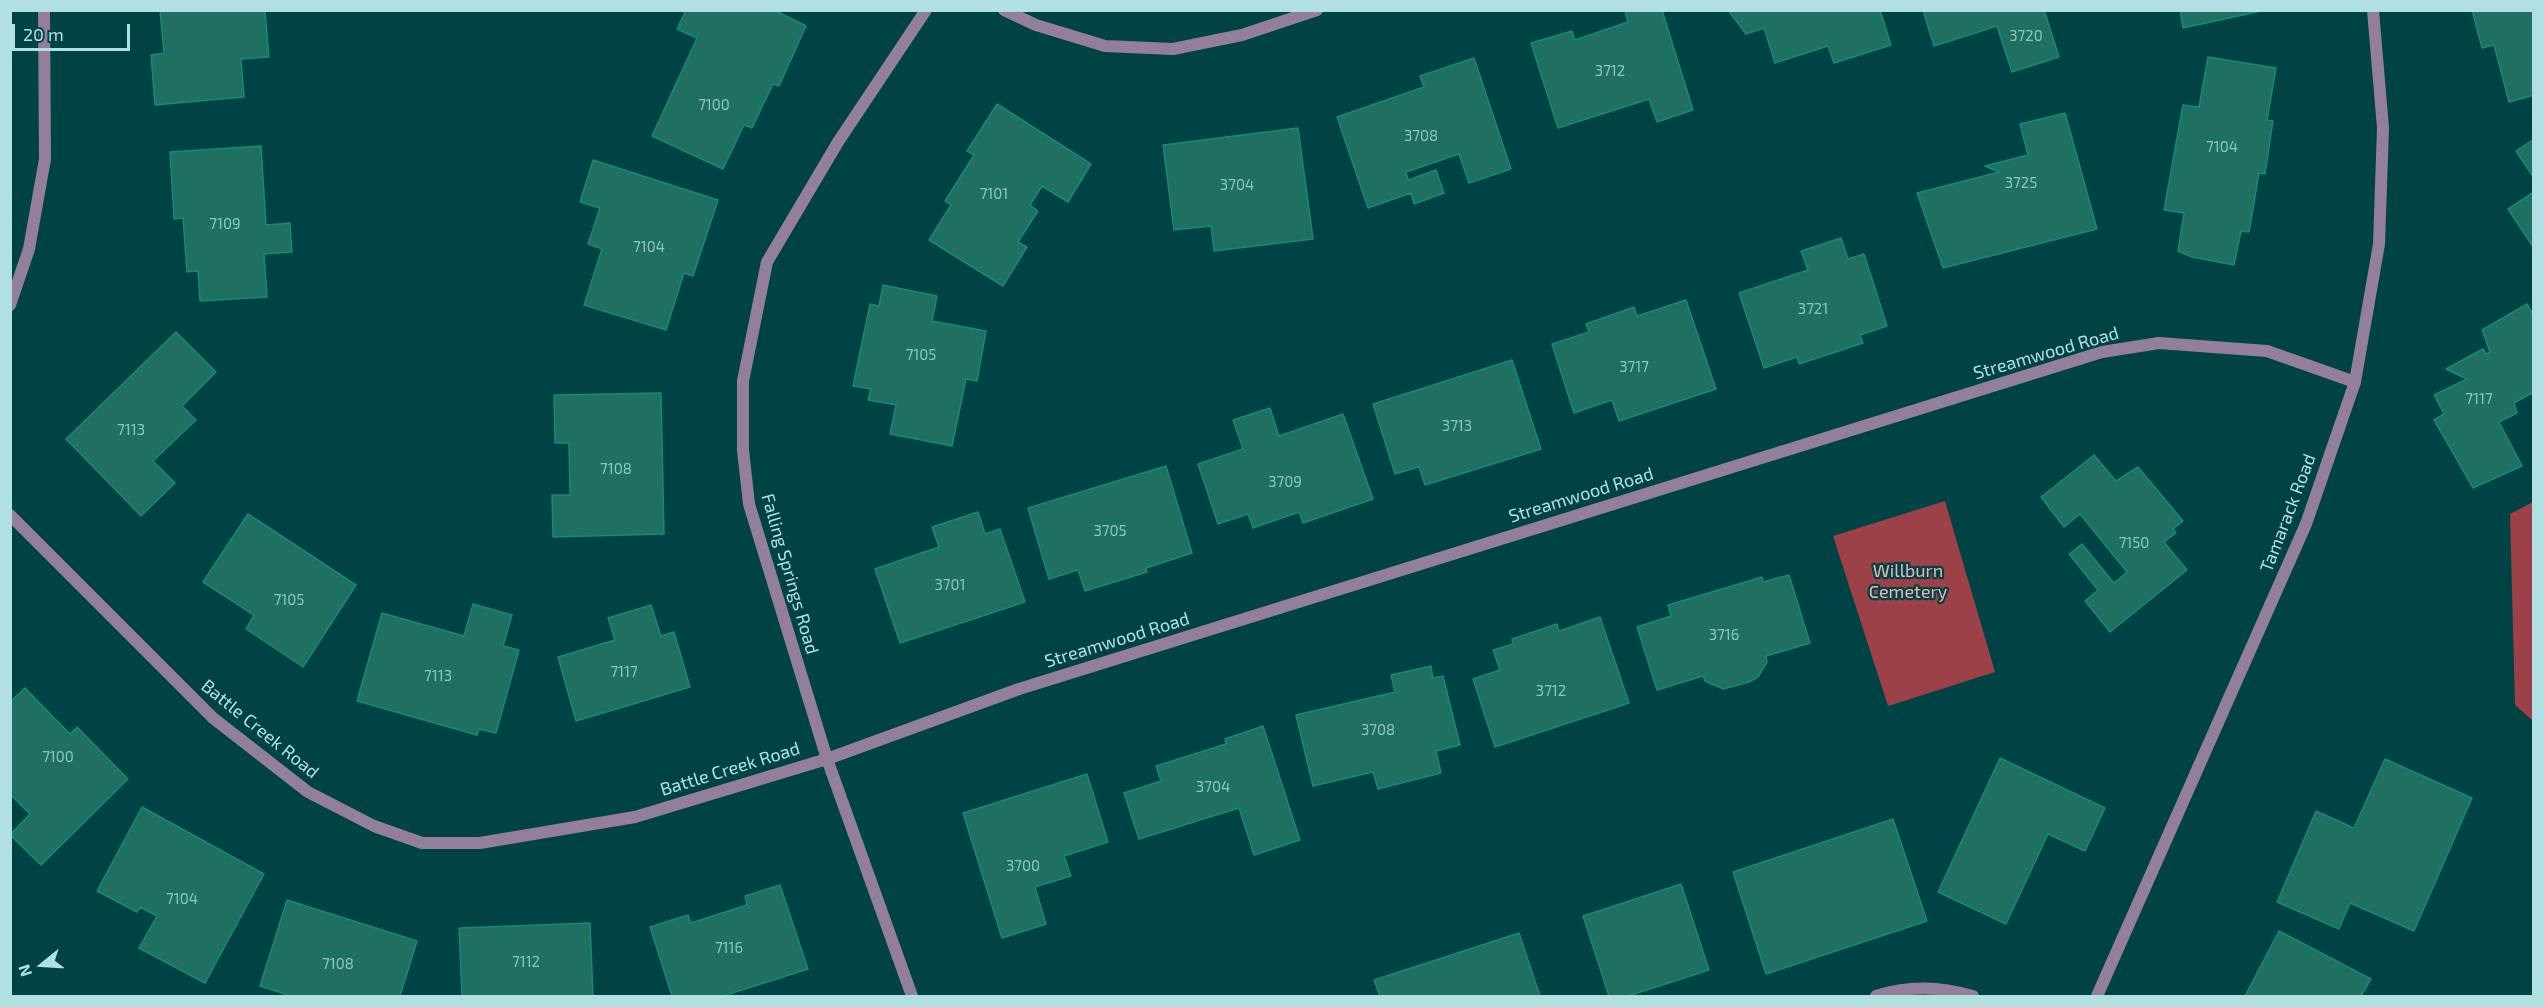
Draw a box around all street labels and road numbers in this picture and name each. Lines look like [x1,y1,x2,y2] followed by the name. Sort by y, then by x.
[1971,322,2121,384] street label: Streamwood Road
[2256,451,2320,575] street label: Tamarack Road
[1506,463,1656,527] street label: Streamwood Road
[757,491,823,657] street label: Falling Springs Road
[1042,608,1192,672] street label: Streamwood Road
[197,675,323,783] street label: Battle Creek Road
[658,737,802,801] street label: Battle Creek Road

